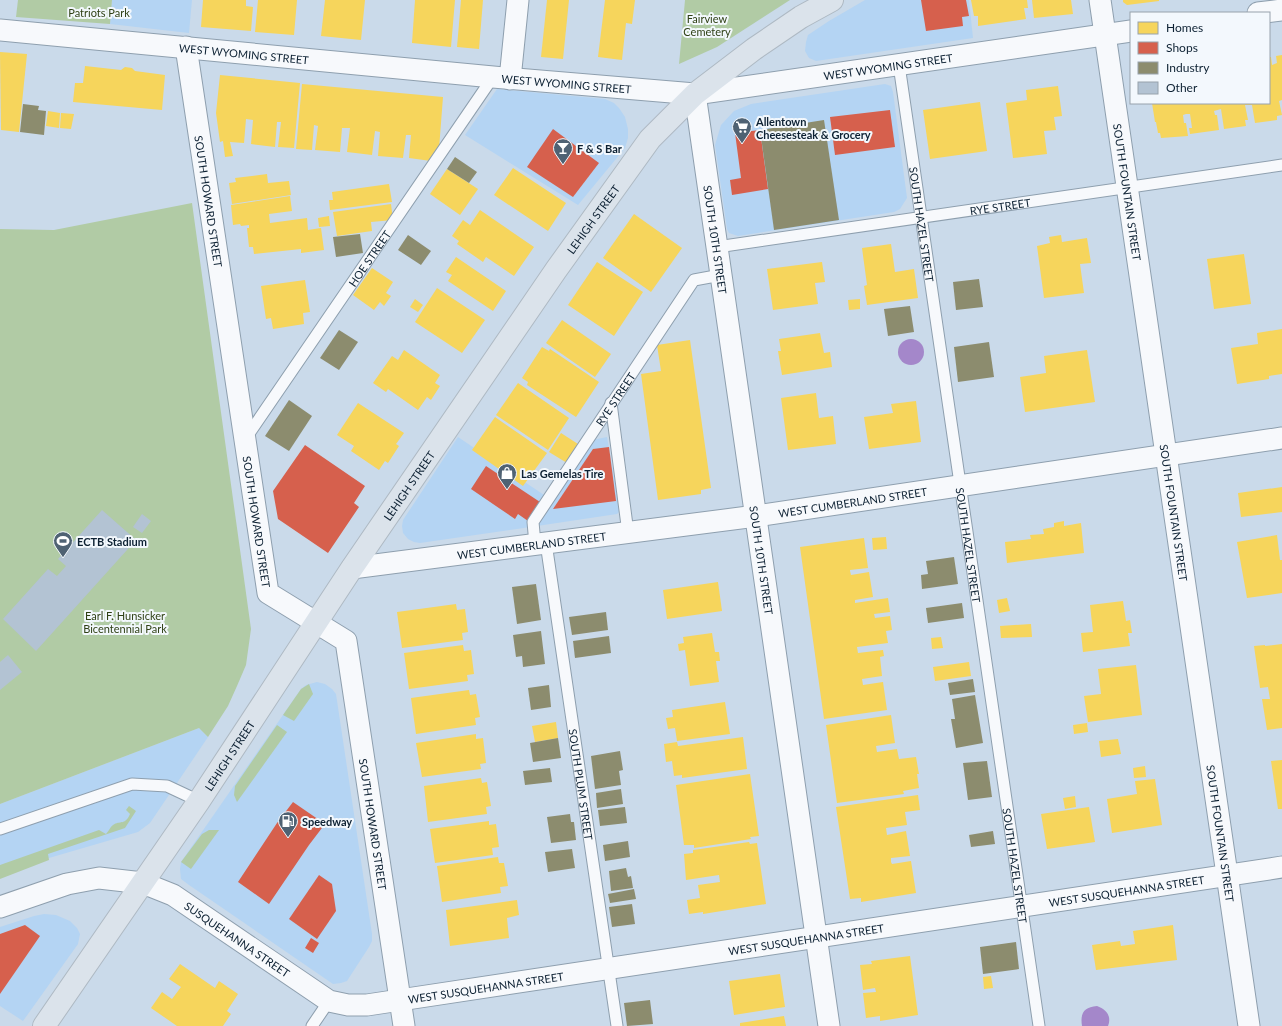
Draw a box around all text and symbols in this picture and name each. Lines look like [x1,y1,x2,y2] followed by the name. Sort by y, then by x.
[68,6,130,19] park label: Patriots Park
[683,12,731,38] park label: Fairview Cemetery
[1130,12,1270,104] legend
[1166,20,1203,35] text: Homes
[1166,40,1198,55] text: Shops
[178,41,310,66] street label: WEST WYOMING STREET
[823,50,954,82] street label: WEST WYOMING STREET
[1166,60,1210,75] text: Industry
[501,71,633,95] street label: WEST WYOMING STREET
[1166,80,1198,95] text: Other
[755,115,871,141] place label: Allentown Cheesesteak & Grocery
[731,116,753,144] supermarket icon: Allentown Cheesesteak & Grocery
[1112,123,1144,262] street label: SOUTH FOUNTAIN STREET
[193,135,226,268] street label: SOUTH HOWARD STREET
[552,137,574,165] bar icon: F & S Bar
[577,142,623,155] place label: F & S Bar
[907,166,937,283] street label: SOUTH HAZEL STREET
[564,182,622,256] street label: LEHIGH STREET
[702,184,730,295] street label: SOUTH 10TH STREET
[969,195,1032,217] street label: RYE STREET
[345,227,393,289] street label: HOE STREET
[593,369,638,428] street label: RYE STREET
[1158,443,1191,582] street label: SOUTH FOUNTAIN STREET
[380,448,437,523] street label: LEHIGH STREET
[241,455,274,589] street label: SOUTH HOWARD STREET
[496,462,518,490] shop icon: Las Gemelas Tire
[521,467,603,480] place label: Las Gemelas Tire
[777,484,928,519] street label: WEST CUMBERLAND STREET
[954,487,984,604] street label: SOUTH HAZEL STREET
[748,505,776,616] street label: SOUTH 10TH STREET
[456,529,607,561] street label: WEST CUMBERLAND STREET
[52,530,74,558] sports icon: ECTB Stadium
[77,535,147,548] place label: ECTB Stadium
[83,609,167,635] park label: Earl F. Hunsicker Bicentennial Park
[201,717,257,793] street label: LEHIGH STREET
[567,728,596,841] street label: SOUTH PLUM STREET
[357,758,390,891] street label: SOUTH HOWARD STREET
[1205,764,1237,903] street label: SOUTH FOUNTAIN STREET
[1001,807,1031,924] street label: SOUTH HAZEL STREET
[277,810,299,838] fuel station icon: Speedway
[302,815,352,828] place label: Speedway
[1048,872,1206,909] street label: WEST SUSQUEHANNA STREET
[182,898,293,979] street label: SUSQUEHANNA STREET
[727,921,885,957] street label: WEST SUSQUEHANNA STREET
[407,969,565,1005] street label: WEST SUSQUEHANNA STREET

